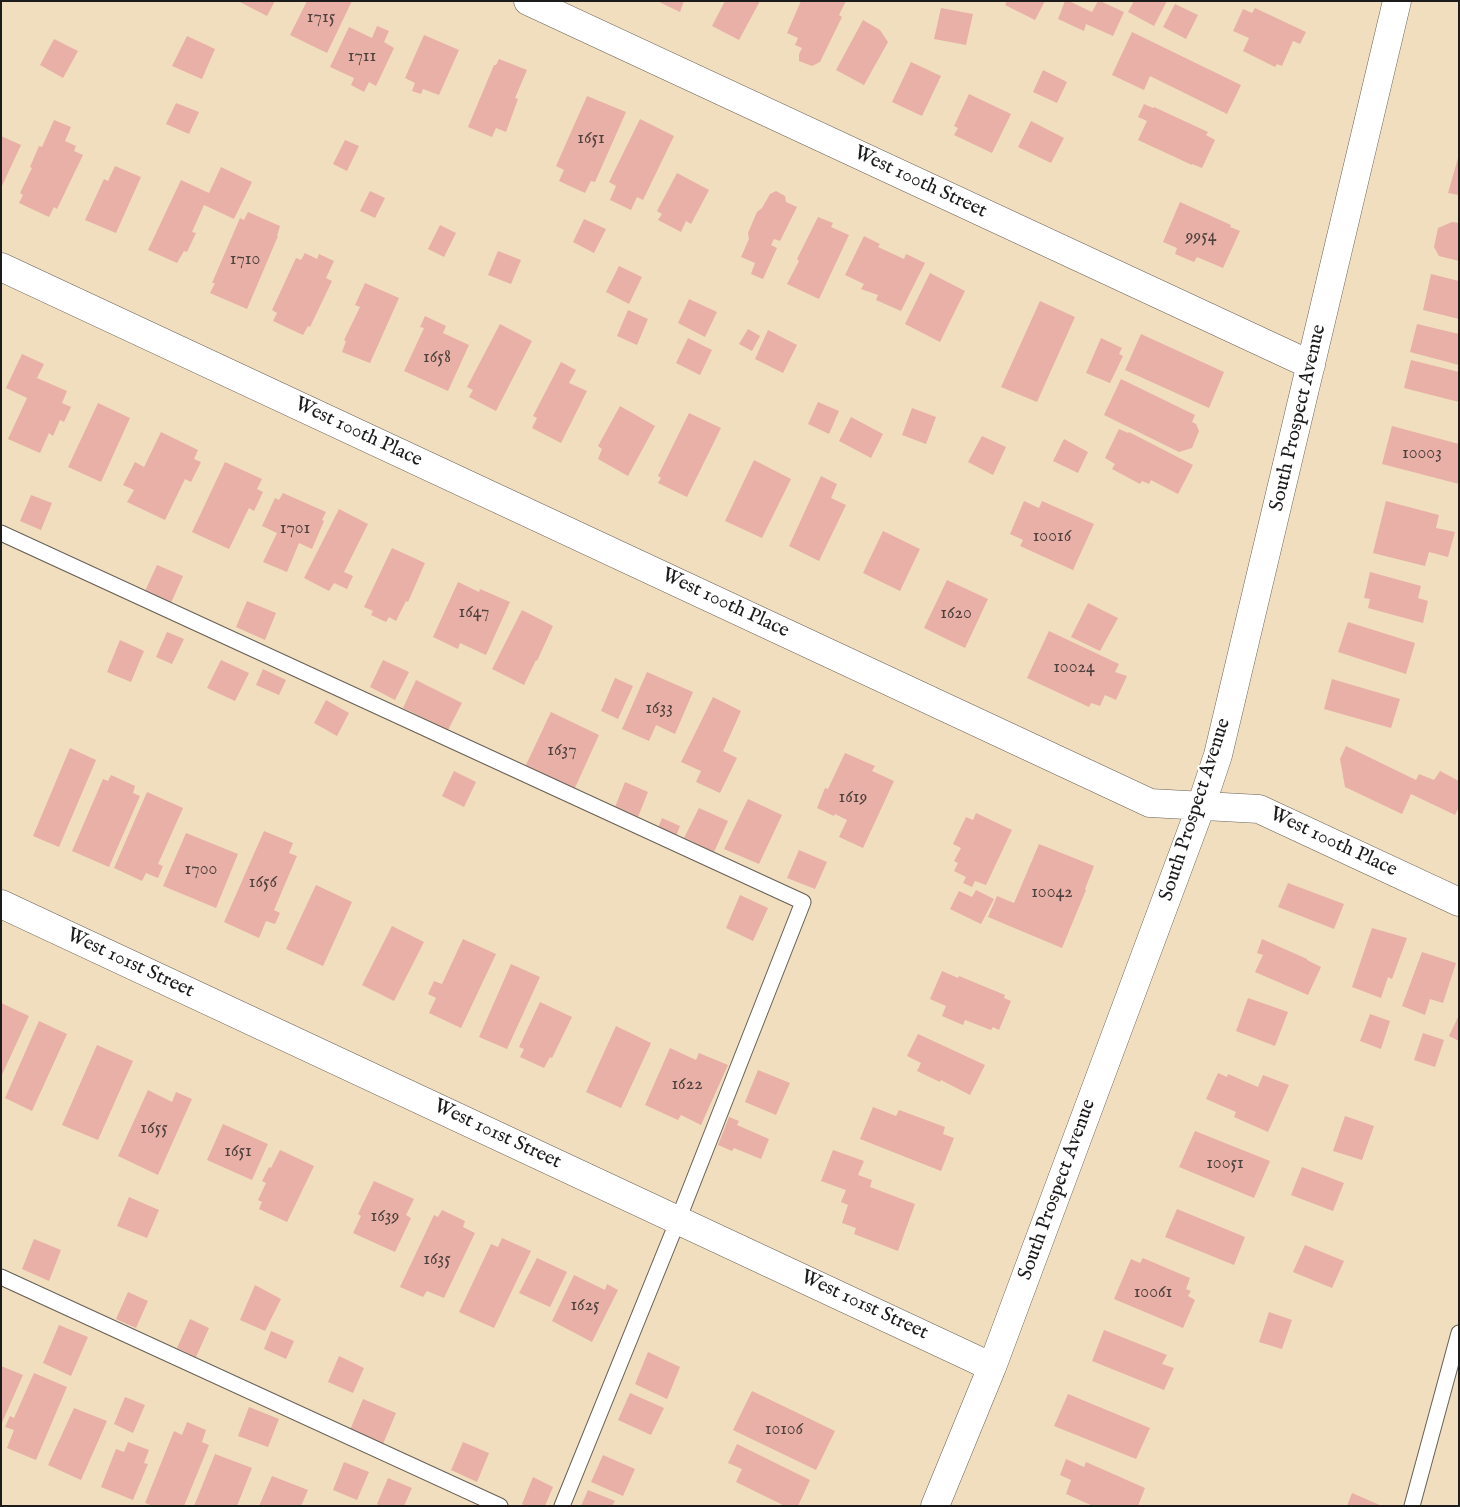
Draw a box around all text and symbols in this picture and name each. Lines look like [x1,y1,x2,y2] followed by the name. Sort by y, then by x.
[307,7,335,29] house number: 1715
[348,46,376,68] house number: 1711
[577,128,605,150] house number: 1651
[850,142,990,224] street label: West 100th Street
[1186,226,1216,248] house number: 9954
[230,249,260,271] house number: 1710
[1266,322,1332,514] street label: South Prospect Avenue
[423,347,451,369] house number: 1658
[290,393,426,473] street label: West 100th Place
[1402,443,1442,465] house number: 10003
[280,518,310,540] house number: 1701
[1033,526,1071,548] house number: 10016
[657,564,793,644] street label: West 100th Place
[459,602,489,624] house number: 1647
[940,603,972,625] house number: 1620
[1053,657,1095,679] house number: 10024
[645,698,673,720] house number: 1633
[1155,716,1237,904] street label: South Prospect Avenue
[547,740,577,762] house number: 1637
[839,787,867,809] house number: 1619
[1265,803,1401,883] street label: West 100th Place
[185,859,217,881] house number: 1700
[249,872,277,894] house number: 1656
[1031,882,1073,904] house number: 10042
[62,924,198,1004] street label: West 101st Street
[671,1074,703,1096] house number: 1622
[429,1095,565,1175] street label: West 101st Street
[1014,1096,1102,1284] street label: South Prospect Avenue
[140,1118,168,1140] house number: 1655
[224,1141,252,1163] house number: 1651
[1206,1153,1244,1175] house number: 10051
[371,1206,399,1228] house number: 1639
[423,1249,451,1271] house number: 1635
[796,1266,932,1346] street label: West 101st Street
[1134,1282,1172,1304] house number: 10061
[570,1295,600,1317] house number: 1625
[765,1419,803,1441] house number: 10106

